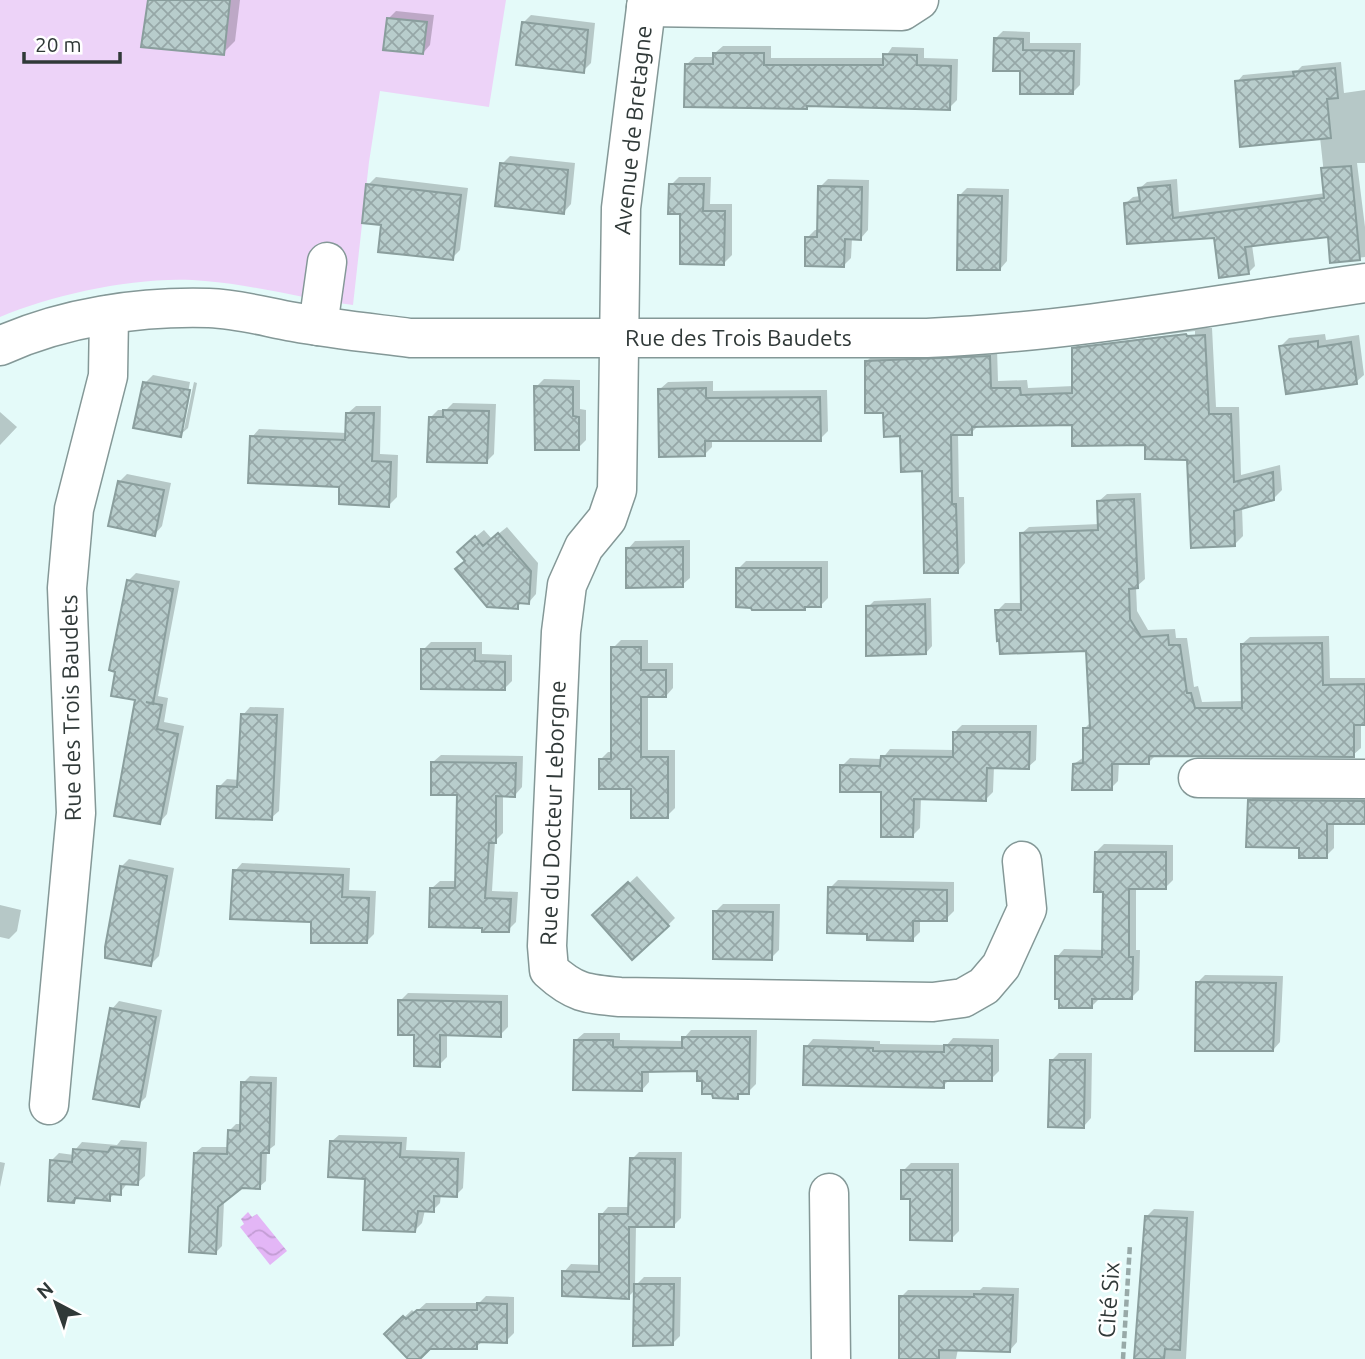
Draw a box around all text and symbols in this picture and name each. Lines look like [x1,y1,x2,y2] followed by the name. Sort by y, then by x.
[24,21,121,65] scale bar
[609,24,656,236] street label: Avenue de Bretagne
[35,32,82,56] text: 20 m
[625,325,852,350] street label: Rue des Trois Baudets
[56,595,85,821] street label: Rue des Trois Baudets
[535,680,570,946] street label: Rue du Docteur Leborgne
[1093,1261,1124,1339] street label: Cité Six
[21,1268,91,1338] north arrow
[32,1277,57,1303] text: N

